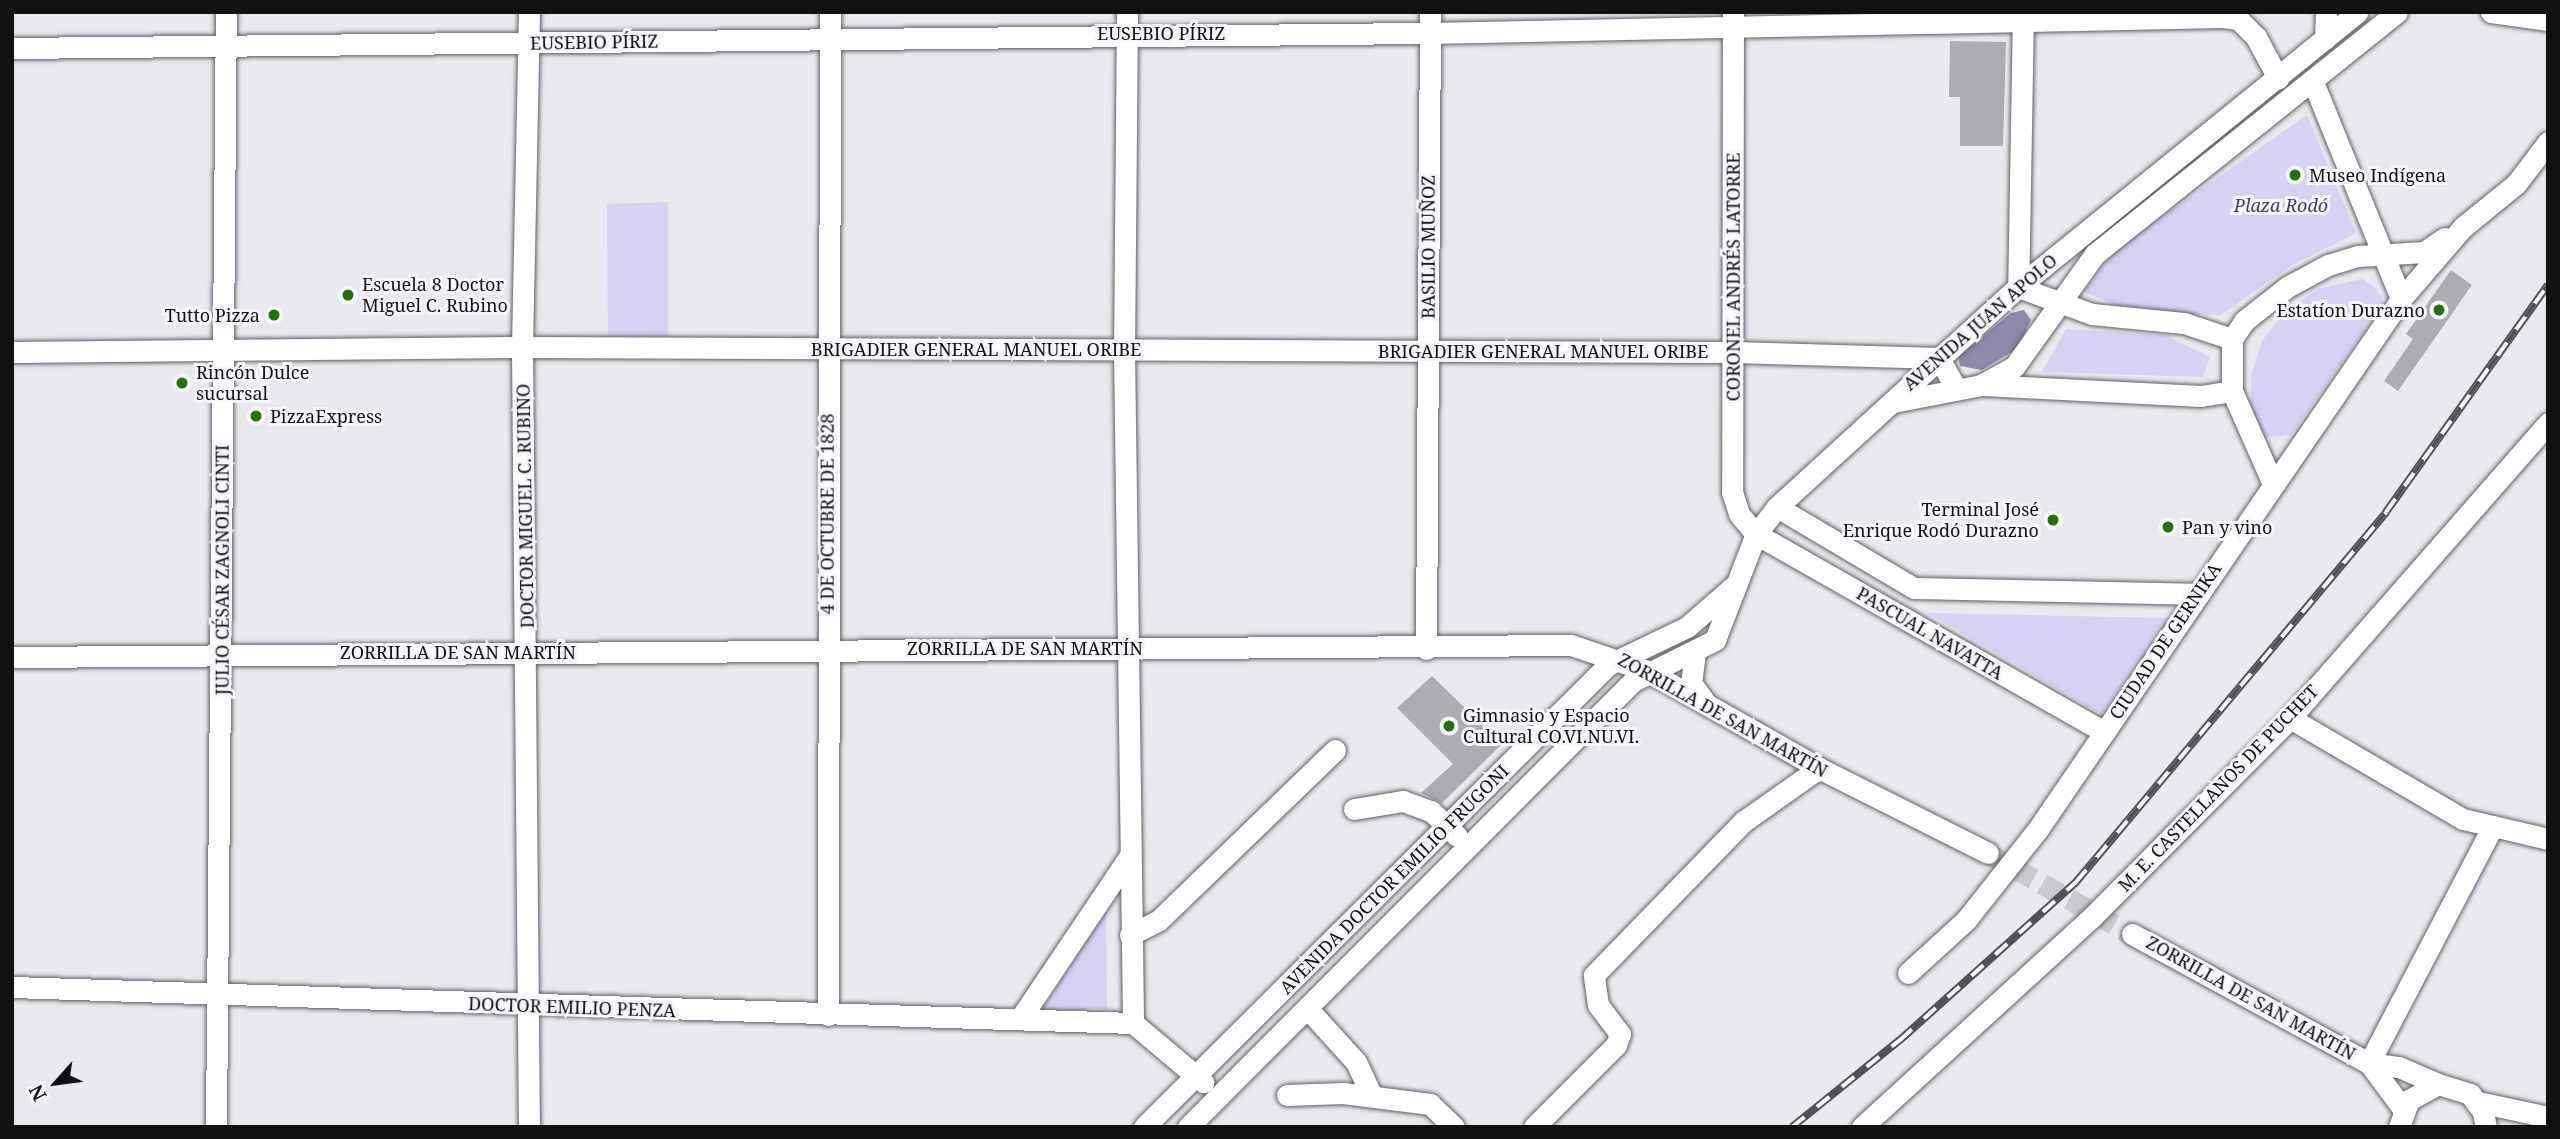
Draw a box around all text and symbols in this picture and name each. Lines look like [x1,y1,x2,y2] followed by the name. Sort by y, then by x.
[1097,22,1225,44] street label: EUSEBIO PÍRIZ
[530,30,658,54] street label: EUSEBIO PÍRIZ
[1722,153,1744,401] street label: CORONEL ANDRÉS LATORRE
[2309,164,2446,186] place label: Museo Indígena
[2287,167,2303,183] marker: Museo Indígena
[1417,175,1439,319] street label: BASILIO MUÑOZ
[2234,194,2328,216] park label: Plaza Rodó
[1899,249,2061,395] street label: AVENIDA JUAN APOLO
[362,274,508,316] place label: Escuela 8 Doctor Miguel C. Rubino
[340,287,356,303] marker: Escuela 8 Doctor Miguel C. Rubino
[2276,299,2425,321] place label: Estatíon Durazno
[2431,302,2447,318] marker: Estatíon Durazno
[165,304,260,326] place label: Tutto Pizza
[266,307,282,323] marker: Tutto Pizza
[811,338,1141,360] street label: BRIGADIER GENERAL MANUEL ORIBE
[1378,340,1708,362] street label: BRIGADIER GENERAL MANUEL ORIBE
[196,362,309,404] place label: Rincón Dulce sucursal
[174,375,190,391] marker: Rincón Dulce sucursal
[512,384,538,628] street label: DOCTOR MIGUEL C. RUBINO
[270,405,382,427] place label: PizzaExpress
[248,408,264,424] marker: PizzaExpress
[816,414,838,614] street label: 4 DE OCTUBRE DE 1828
[211,445,233,695] street label: JULIO CÉSAR ZAGNOLI CINTI
[1843,499,2039,542] place label: Terminal José Enrique Rodó Durazno
[2045,512,2061,528] marker: Terminal José Enrique Rodó Durazno
[2182,516,2272,538] place label: Pan y vino
[2160,519,2176,535] marker: Pan y vino
[2105,559,2225,723] street label: CIUDAD DE GERNIKA
[1853,582,2007,684] street label: PASCUAL NAVATTA
[907,637,1143,659] street label: ZORRILLA DE SAN MARTÍN
[340,641,576,663] street label: ZORRILLA DE SAN MARTÍN
[1615,648,1831,782] street label: ZORRILLA DE SAN MARTÍN
[2113,680,2323,896] street label: M. E. CASTELLANOS DE PUCHET
[1463,705,1639,748] place label: Gimnasio y Espacio Cultural CO.VI.NU.VI.
[1441,718,1457,734] marker: Gimnasio y Espacio Cultural CO.VI.NU.VI.
[1275,760,1513,998] street label: AVENIDA DOCTOR EMILIO FRUGONI
[2143,931,2359,1065] street label: ZORRILLA DE SAN MARTÍN
[468,993,676,1021] street label: DOCTOR EMILIO PENZA
[21,1048,91,1118] north arrow
[22,1080,52,1106] text: N

